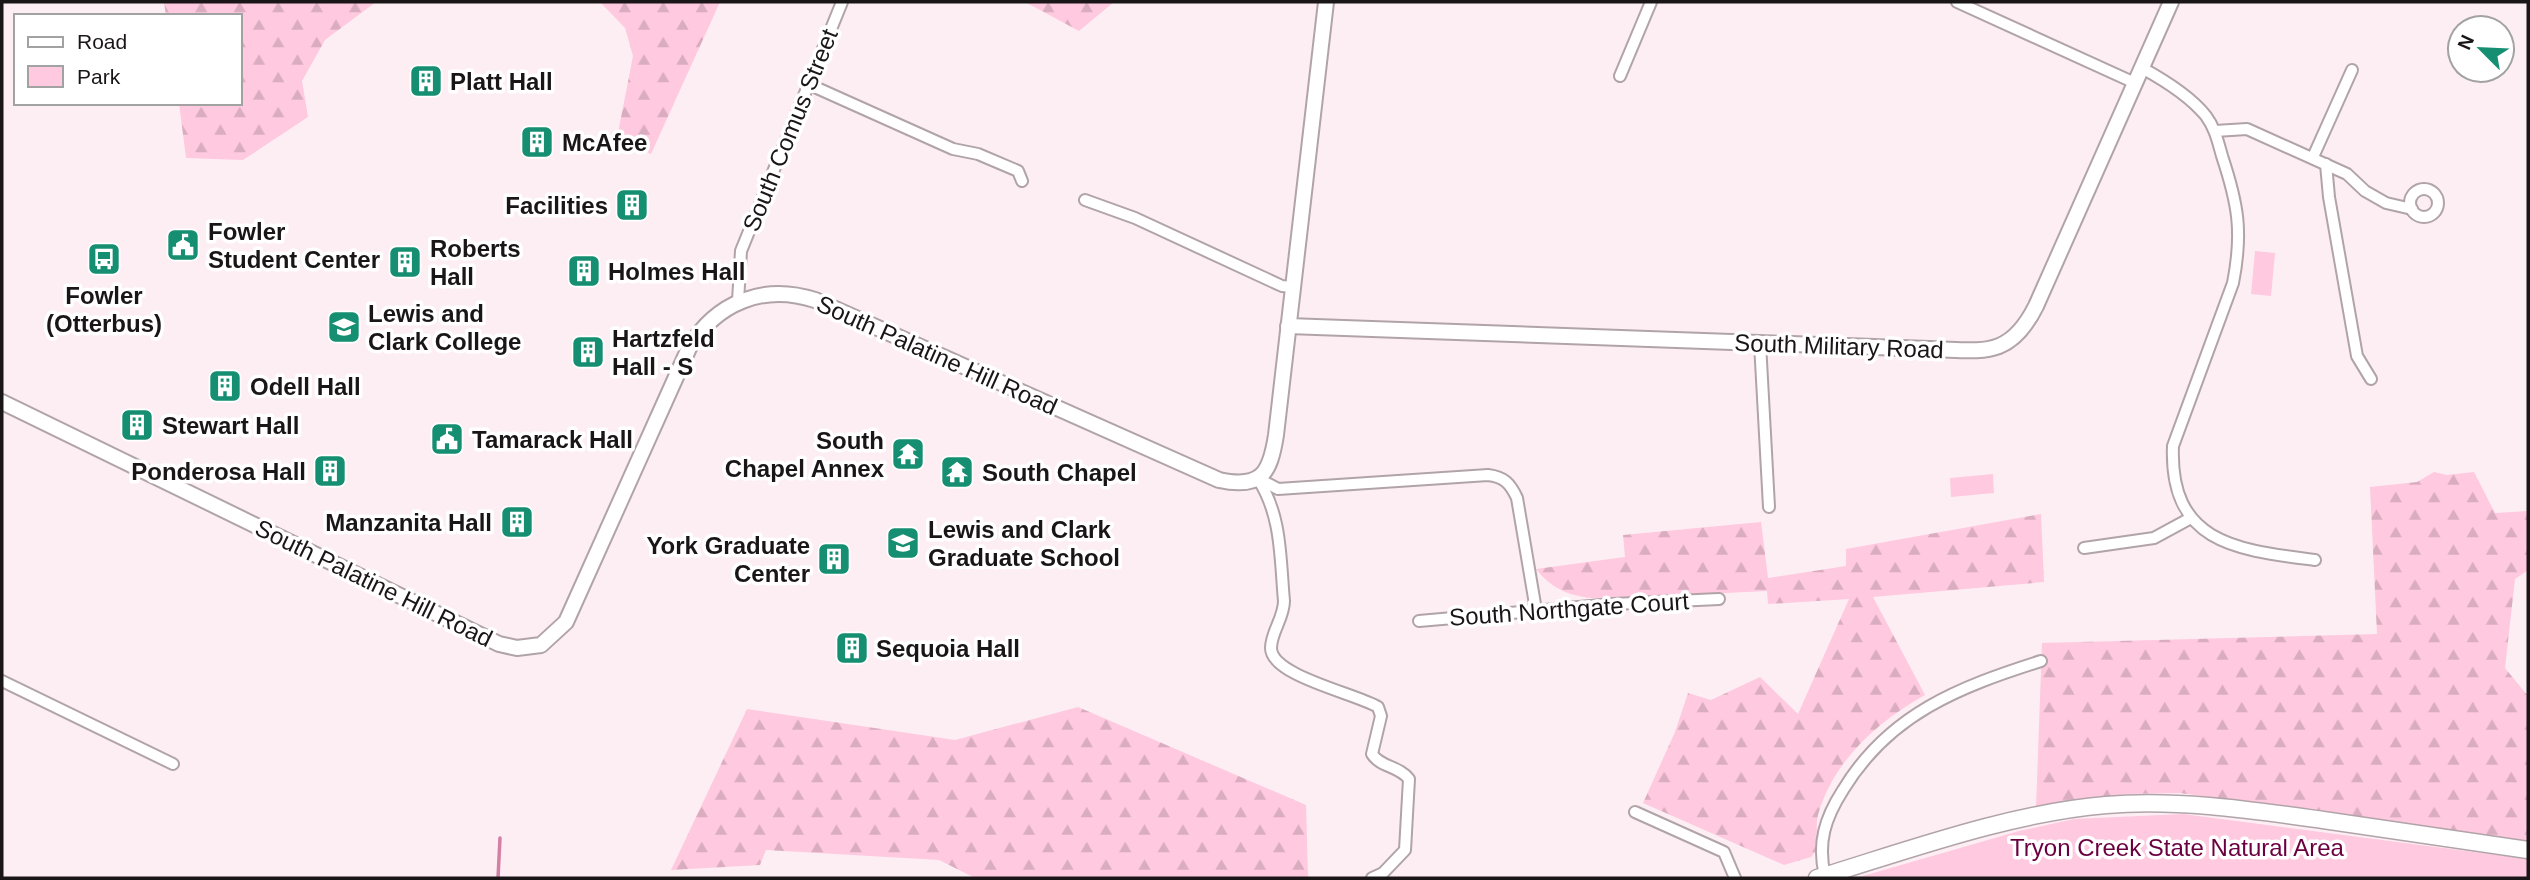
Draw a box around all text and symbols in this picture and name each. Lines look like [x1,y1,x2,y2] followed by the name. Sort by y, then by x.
[14,14,242,105] legend
[2446,14,2516,84] north arrow
[737,24,843,235] street label: South Comus Street
[77,30,127,53] text: Road
[2454,32,2478,53] text: N
[407,62,445,100] building icon: Platt Hall
[77,65,121,88] text: Park
[450,68,553,95] place label: Platt Hall
[518,123,556,161] building icon: McAfee
[562,129,647,156] place label: McAfee
[613,186,651,224] building icon: Facilities
[505,192,608,219] place label: Facilities
[208,218,380,273] place label: Fowler Student Center
[164,226,202,264] public building icon: Fowler Student Center
[430,235,521,290] place label: Roberts Hall
[85,240,123,278] bus stop icon: Fowler (Otterbus)
[386,243,424,281] building icon: Roberts Hall
[565,252,603,290] building icon: Holmes Hall
[608,258,745,285] place label: Holmes Hall
[46,282,162,337] place label: Fowler (Otterbus)
[813,290,1061,420] street label: South Palatine Hill Road
[368,300,521,355] place label: Lewis and Clark College
[325,308,363,346] school or university icon: Lewis and Clark College
[612,325,715,380] place label: Hartzfeld Hall - S
[1734,329,1944,363] street label: South Military Road
[569,333,607,371] building icon: Hartzfeld Hall - S
[206,367,244,405] building icon: Odell Hall
[250,373,361,400] place label: Odell Hall
[118,406,156,444] building icon: Stewart Hall
[162,412,299,439] place label: Stewart Hall
[428,420,466,458] public building icon: Tamarack Hall
[472,426,633,453] place label: Tamarack Hall
[725,427,885,482] place label: South Chapel Annex
[889,435,927,473] temple icon: South Chapel Annex
[311,452,349,490] building icon: Ponderosa Hall
[938,453,976,491] temple icon: South Chapel
[131,458,306,485] place label: Ponderosa Hall
[982,459,1137,486] place label: South Chapel
[498,503,536,541] building icon: Manzanita Hall
[325,509,492,536] place label: Manzanita Hall
[251,514,497,652] street label: South Palatine Hill Road
[928,516,1120,571] place label: Lewis and Clark Graduate School
[884,524,922,562] school or university icon: Lewis and Clark Graduate School
[646,532,810,587] place label: York Graduate Center
[815,540,853,578] building icon: York Graduate Center
[1448,587,1690,631] street label: South Northgate Court
[833,629,871,667] building icon: Sequoia Hall
[876,635,1020,662] place label: Sequoia Hall
[2010,834,2345,861] park label: Tryon Creek State Natural Area

